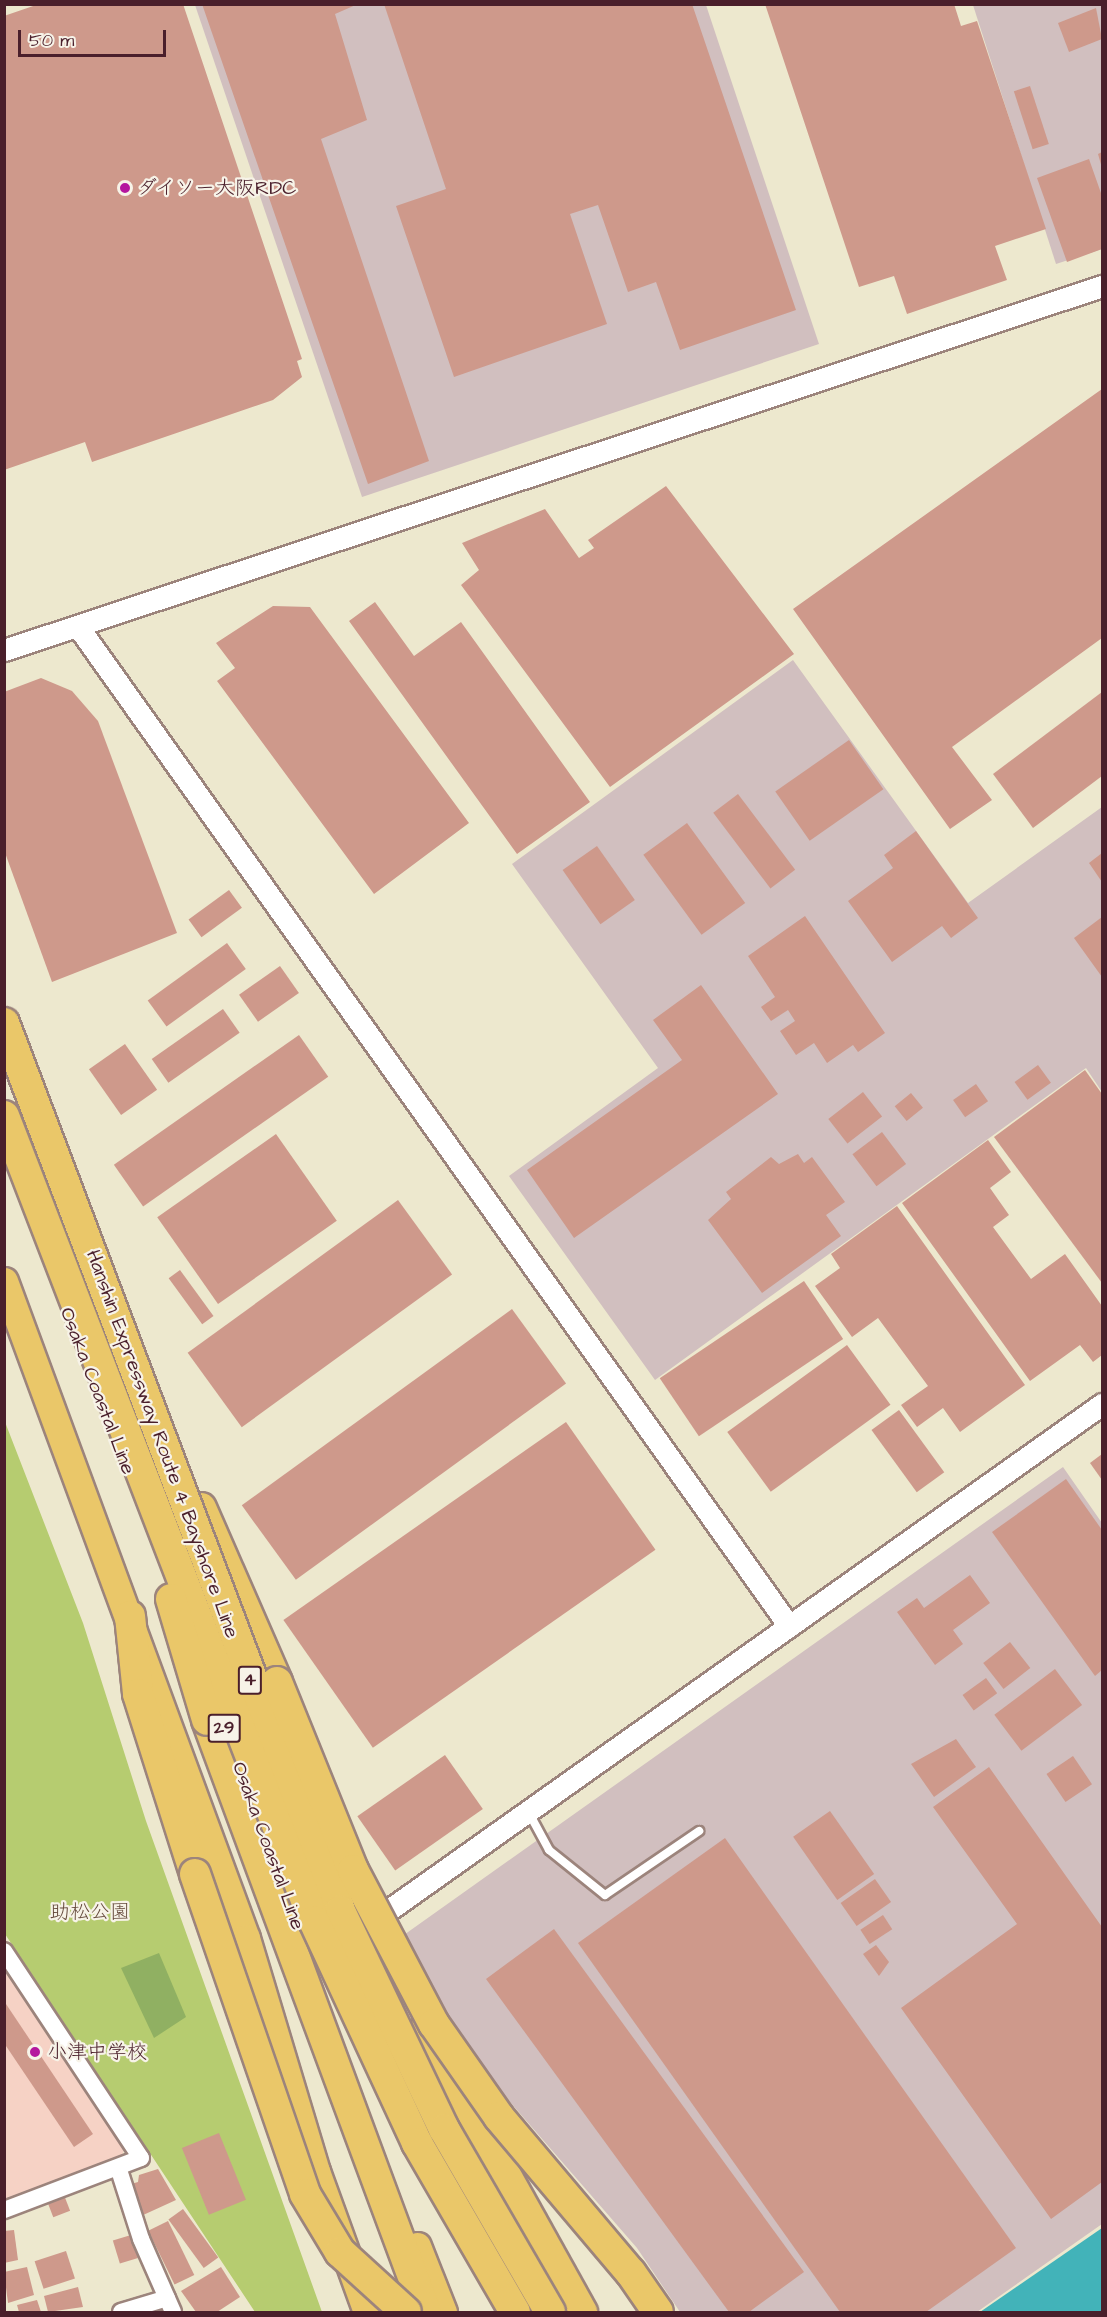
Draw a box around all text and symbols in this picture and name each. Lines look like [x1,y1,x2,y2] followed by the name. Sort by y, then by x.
[21,18,170,56] scale bar
[29,28,74,53] text: 50 m
[137,176,298,200] place label: ダイソー大阪RDC
[118,181,132,195] marker: ダイソー大阪RDC
[80,1247,244,1641] street label: Hanshin Expressway Route 4 Bayshore Line
[54,1304,140,1478] street label: Osaka Coastal Line
[236,1665,264,1695] road number: 4
[208,1713,240,1743] road number: 29
[226,1759,310,1933] street label: Osaka Coastal Line
[50,1900,130,1924] park label: 助松公園
[47,2040,147,2064] place label: 小津中学校
[28,2045,42,2059] marker: 小津中学校

